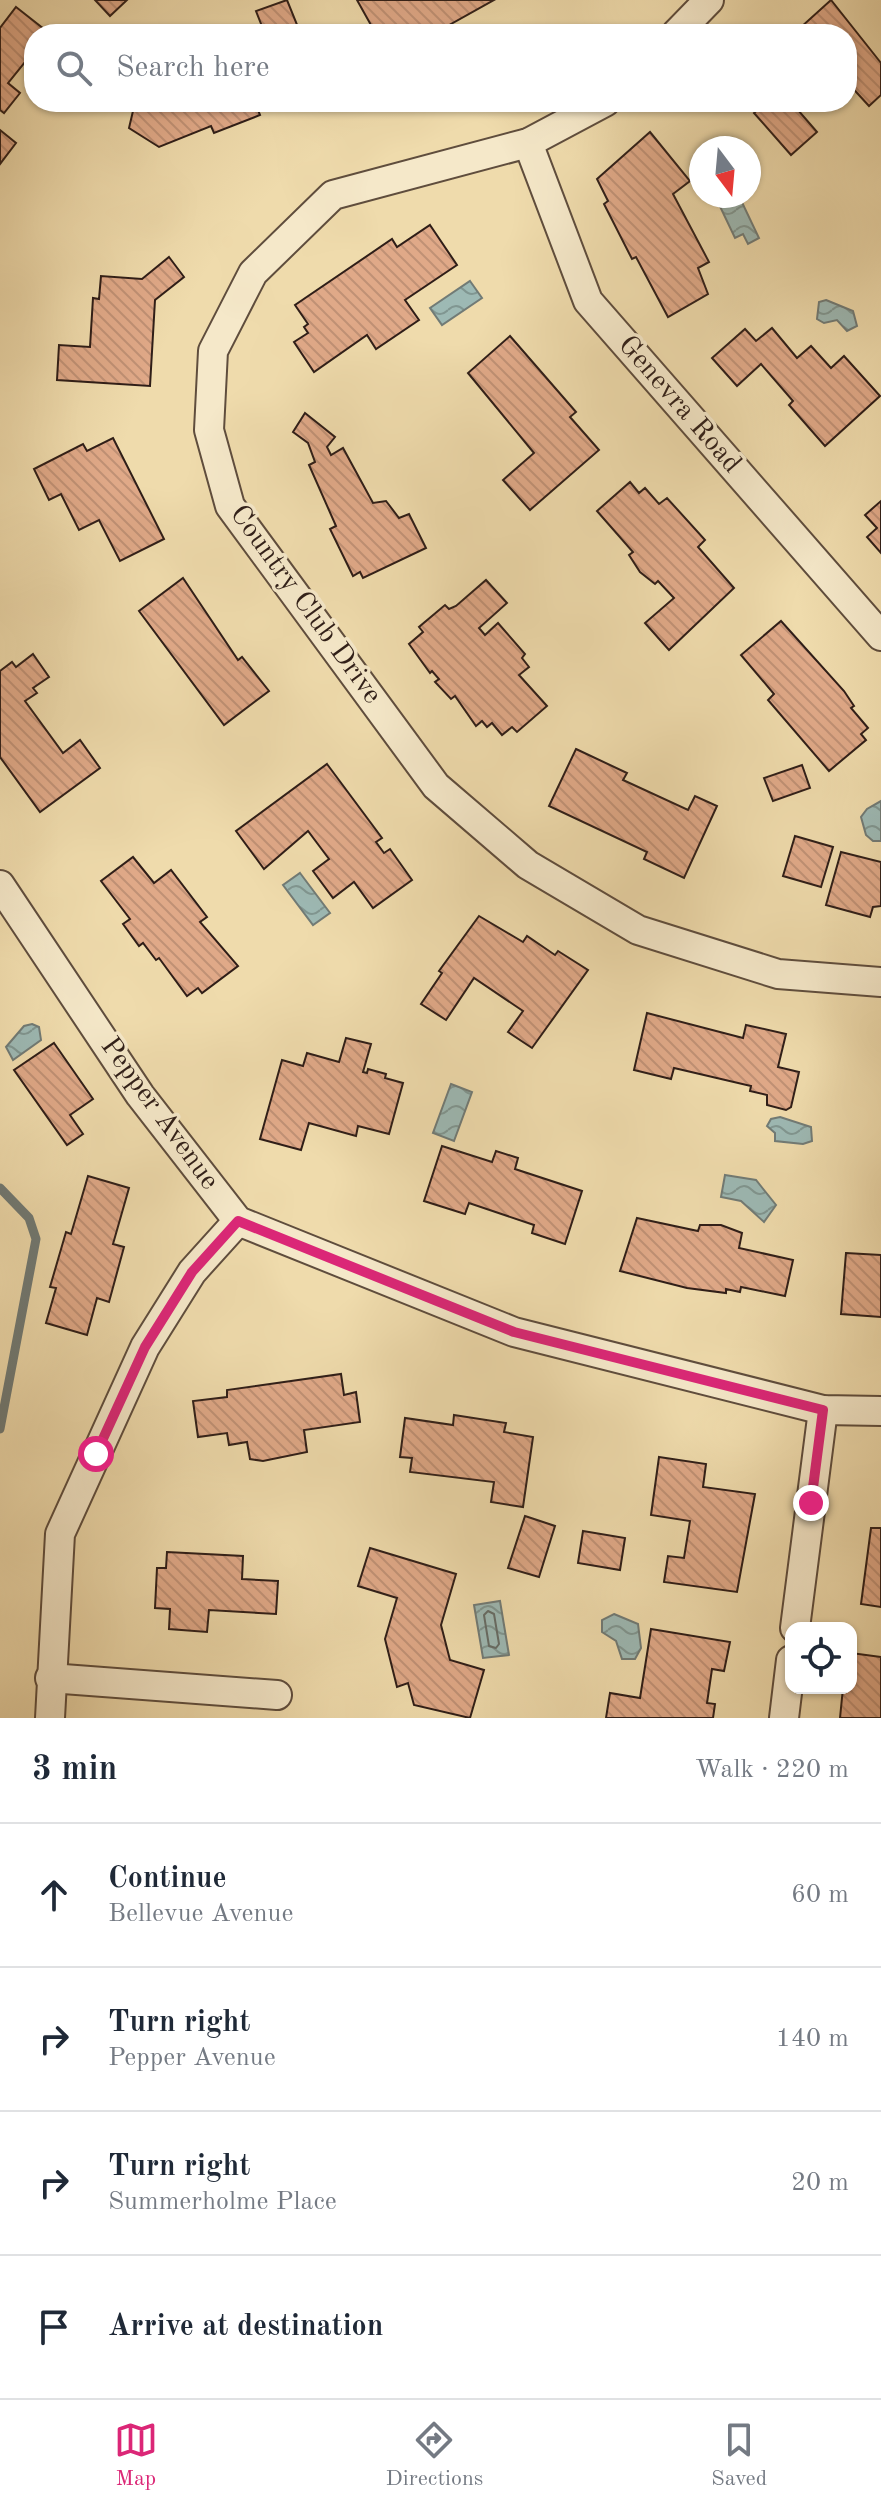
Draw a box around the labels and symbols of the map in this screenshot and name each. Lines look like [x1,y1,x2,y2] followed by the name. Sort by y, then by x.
[689,136,761,208] north arrow
[612,331,746,479] street label: Genevra Road
[224,501,386,709] street label: Country Club Drive
[95,1033,223,1195] street label: Pepper Avenue
[78,1436,114,1472] route start
[793,1485,829,1521] route end

